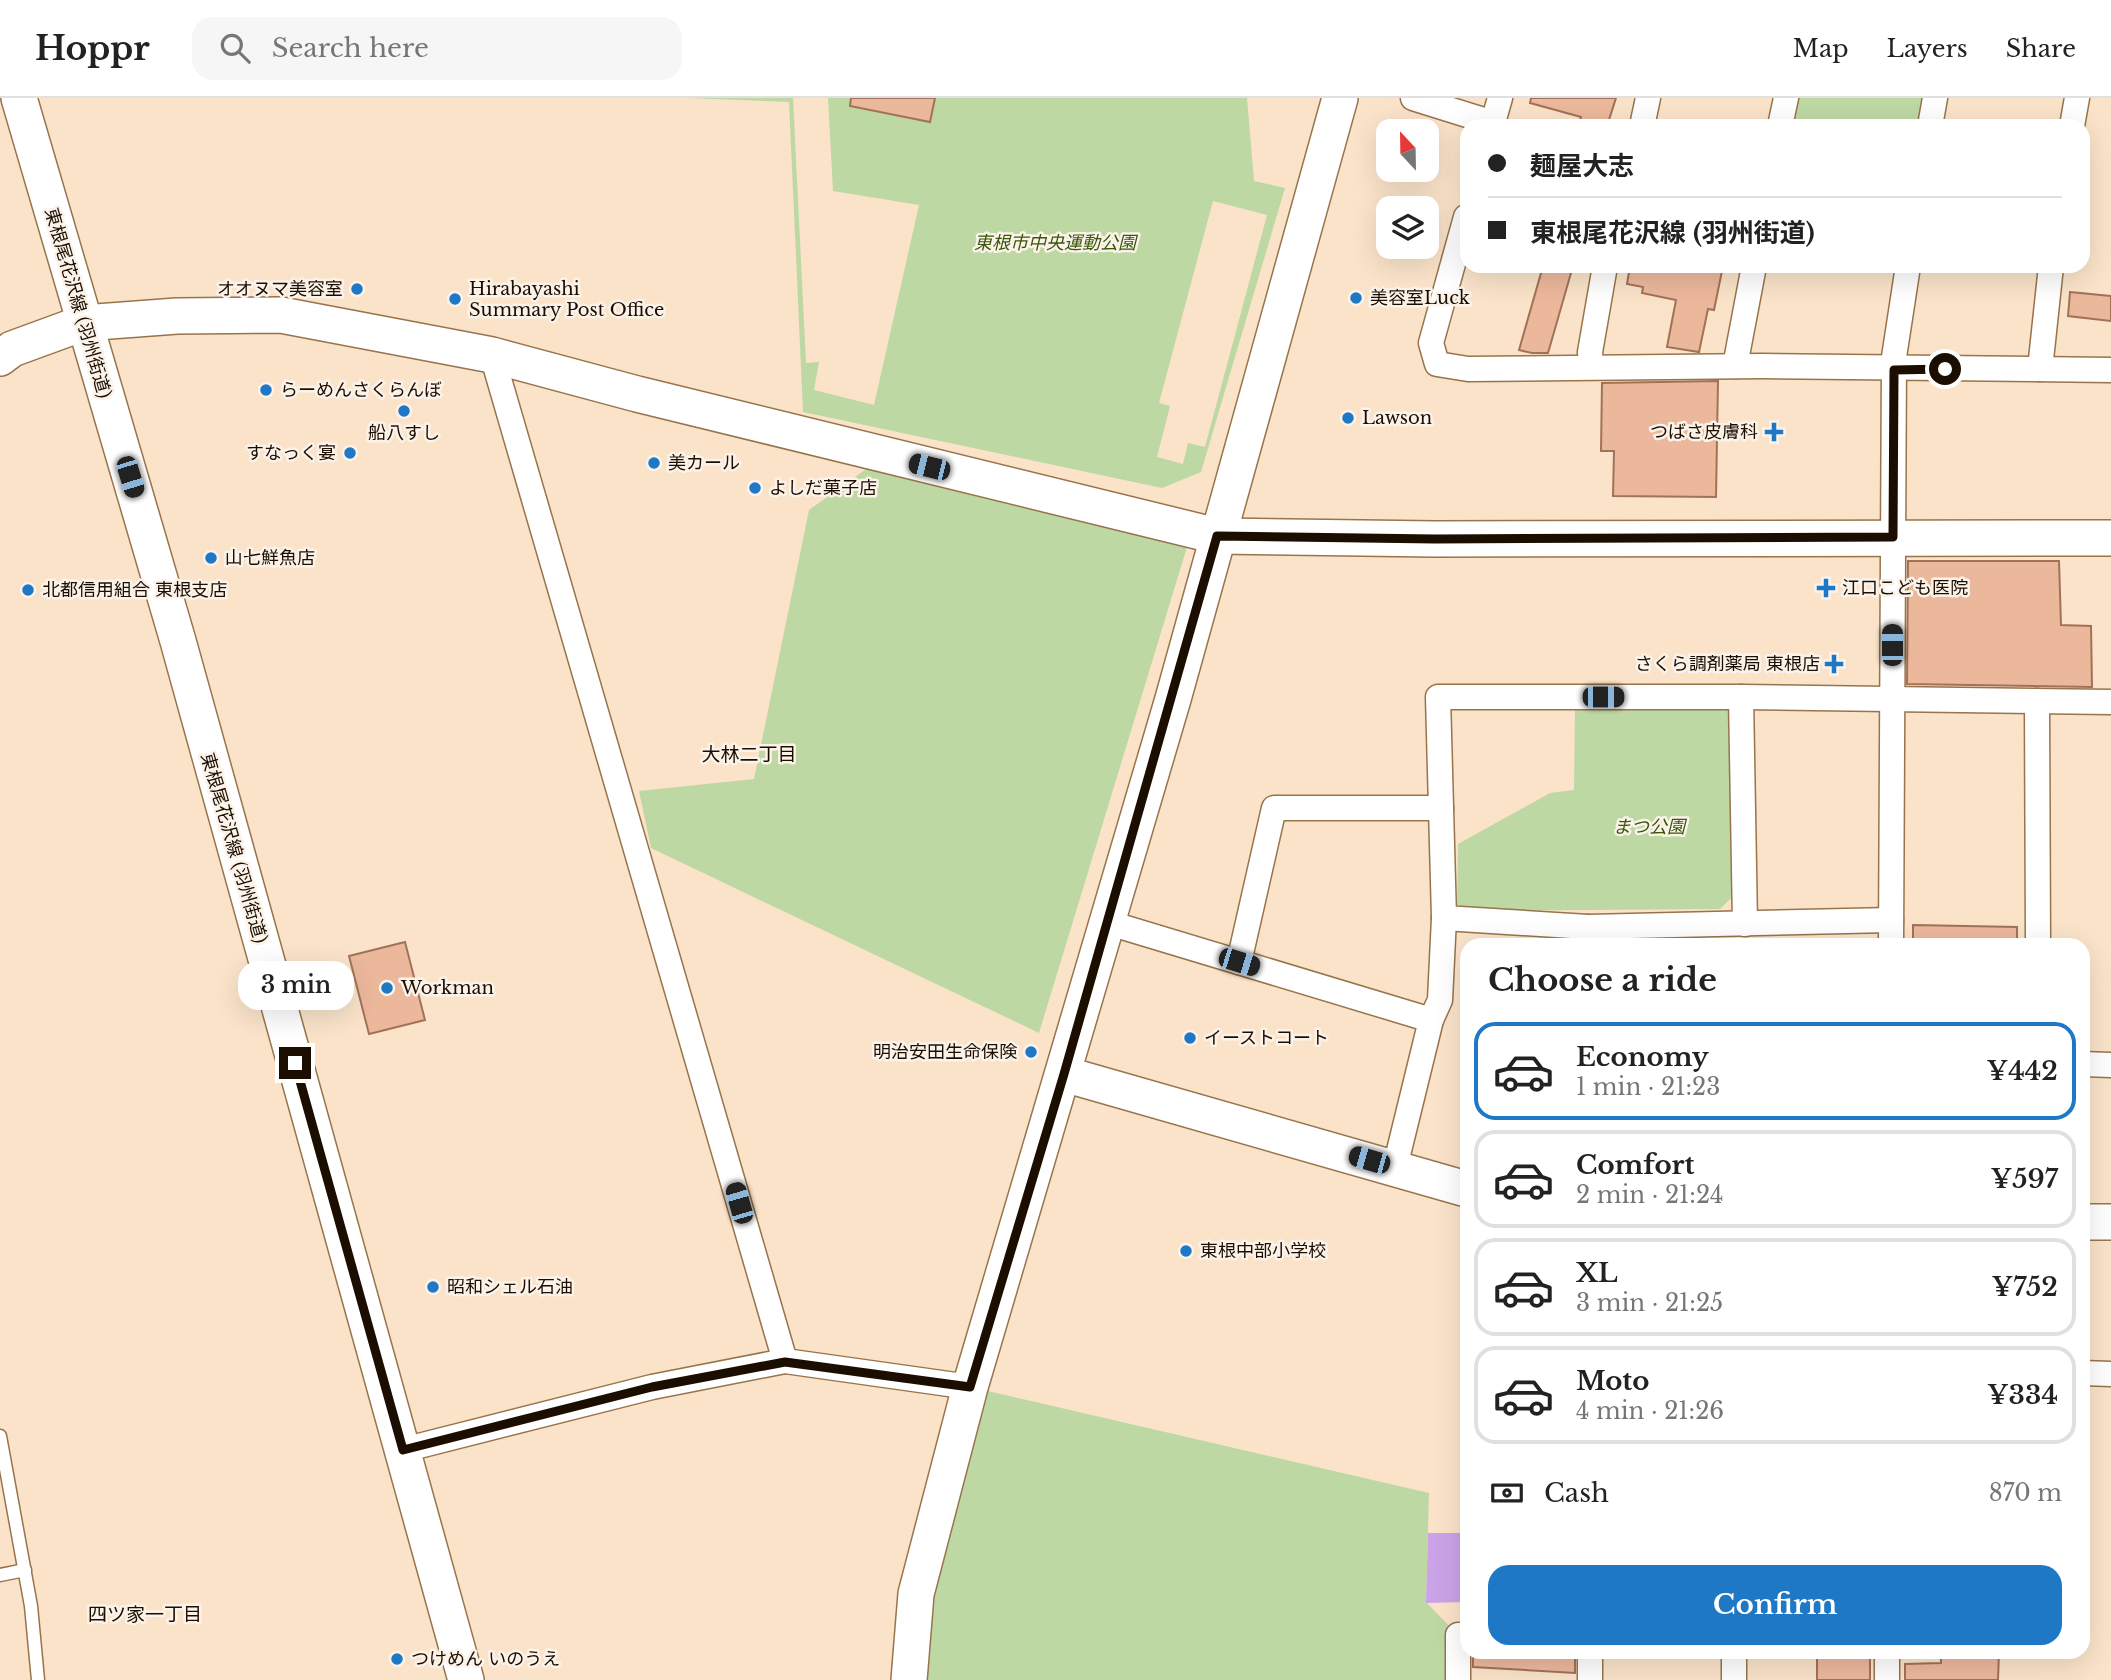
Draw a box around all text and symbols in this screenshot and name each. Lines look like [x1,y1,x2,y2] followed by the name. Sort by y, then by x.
[192,17,682,80] search box
[35,28,150,69] text: Hoppr
[216,29,254,67] icon: search
[272,32,429,64] text: Search here
[1793,34,1849,63] text: Map
[1887,34,1968,63] text: Layers
[2006,34,2076,63] text: Share
[1376,119,1438,182] north arrow
[1376,119,1439,259] map controls
[1530,150,1634,182] text: 麺屋大志
[1376,196,1439,259] button: layers
[40,205,116,401] street label: 東根尾花沢線 (羽州街道)
[1530,217,1815,249] text: 東根尾花沢線 (羽州街道)
[974,232,1139,254] park label: 東根市中央運動公園
[217,278,343,300] place label: オオヌマ美容室
[469,278,664,321] place label: Hirabayashi Summary Post Office
[349,281,365,297] marker: オオヌマ美容室
[1370,287,1470,309] place label: 美容室Luck
[1348,290,1364,306] marker: 美容室Luck
[447,291,463,307] marker: Hirabayashi Summary Post Office
[1929,353,1961,385] route start
[280,379,442,401] place label: らーめんさくらんぼ
[258,382,274,398] marker: らーめんさくらんぼ
[396,403,412,419] marker: 船八すし
[1362,407,1432,429] place label: Lawson
[1340,410,1356,426] marker: Lawson
[1650,421,1758,443] place label: つばさ皮膚科
[368,422,440,444] place label: 船八すし
[1764,422,1784,442] marker: つばさ皮膚科
[246,442,336,464] place label: すなっく宴
[342,445,358,461] marker: すなっく宴
[668,452,740,474] place label: 美カール
[907,452,952,482] car
[114,454,147,500] car
[646,455,662,471] marker: 美カール
[769,477,877,499] place label: よしだ菓子店
[747,480,763,496] marker: よしだ菓子店
[225,547,315,569] place label: 山七鮮魚店
[203,550,219,566] marker: 山七鮮魚店
[1842,577,1968,599] place label: 江口こども医院
[1816,578,1836,598] marker: 江口こども医院
[42,579,227,601] place label: 北都信用組合 東根支店
[20,582,36,598] marker: 北都信用組合 東根支店
[1882,624,1903,666] car
[1635,653,1820,675] place label: さくら調剤薬局 東根店
[1826,656,1842,672] marker: さくら調剤薬局 東根店
[1583,687,1625,708] car
[701,743,797,766] district label: 大林二丁目
[196,750,272,946] street label: 東根尾花沢線 (羽州街道)
[1613,816,1688,838] park label: まつ公園
[1216,946,1263,978] car
[1488,960,1717,1000] text: Choose a ride
[237,962,353,1010] callout: 3 min
[261,971,331,999] text: 3 min
[400,977,494,999] place label: Workman
[379,980,395,996] marker: Workman
[1204,1027,1329,1049] place label: イーストコート
[1182,1030,1198,1046] marker: イーストコート
[1492,1040,1555,1103] icon: car
[873,1041,1018,1063] place label: 明治安田生命保険
[1576,1041,1709,1073] text: Economy
[1023,1044,1039,1060] marker: 明治安田生命保険
[279,1047,311,1079] route end
[1986,1055,2058,1087] text: ¥442
[1576,1073,1720,1101] text: 1 min · 21:23
[1346,1144,1393,1176] car
[1492,1148,1555,1211] icon: car
[1576,1149,1694,1181] text: Comfort
[1990,1163,2058,1195] text: ¥597
[724,1180,755,1226] car
[1576,1181,1724,1209] text: 2 min · 21:24
[1200,1240,1326,1262] place label: 東根中部小学校
[1178,1243,1194,1259] marker: 東根中部小学校
[1492,1256,1555,1319] icon: car
[1576,1257,1618,1289] text: XL
[1991,1271,2058,1303] text: ¥752
[447,1276,573,1298] place label: 昭和シェル石油
[425,1279,441,1295] marker: 昭和シェル石油
[1576,1289,1723,1317] text: 3 min · 21:25
[1492,1364,1555,1427] icon: car
[1576,1365,1649,1397] text: Moto
[1987,1379,2058,1411] text: ¥334
[1576,1397,1724,1425] text: 4 min · 21:26
[1488,1474,1526,1512] icon: cash
[1544,1477,1609,1509] text: Cash
[1989,1479,2062,1507] text: 870 m
[1488,1565,2062,1645] button: Confirm
[88,1603,202,1626] district label: 四ツ家一丁目
[411,1648,560,1670] place label: つけめん いのうえ
[389,1651,405,1667] marker: つけめん いのうえ

